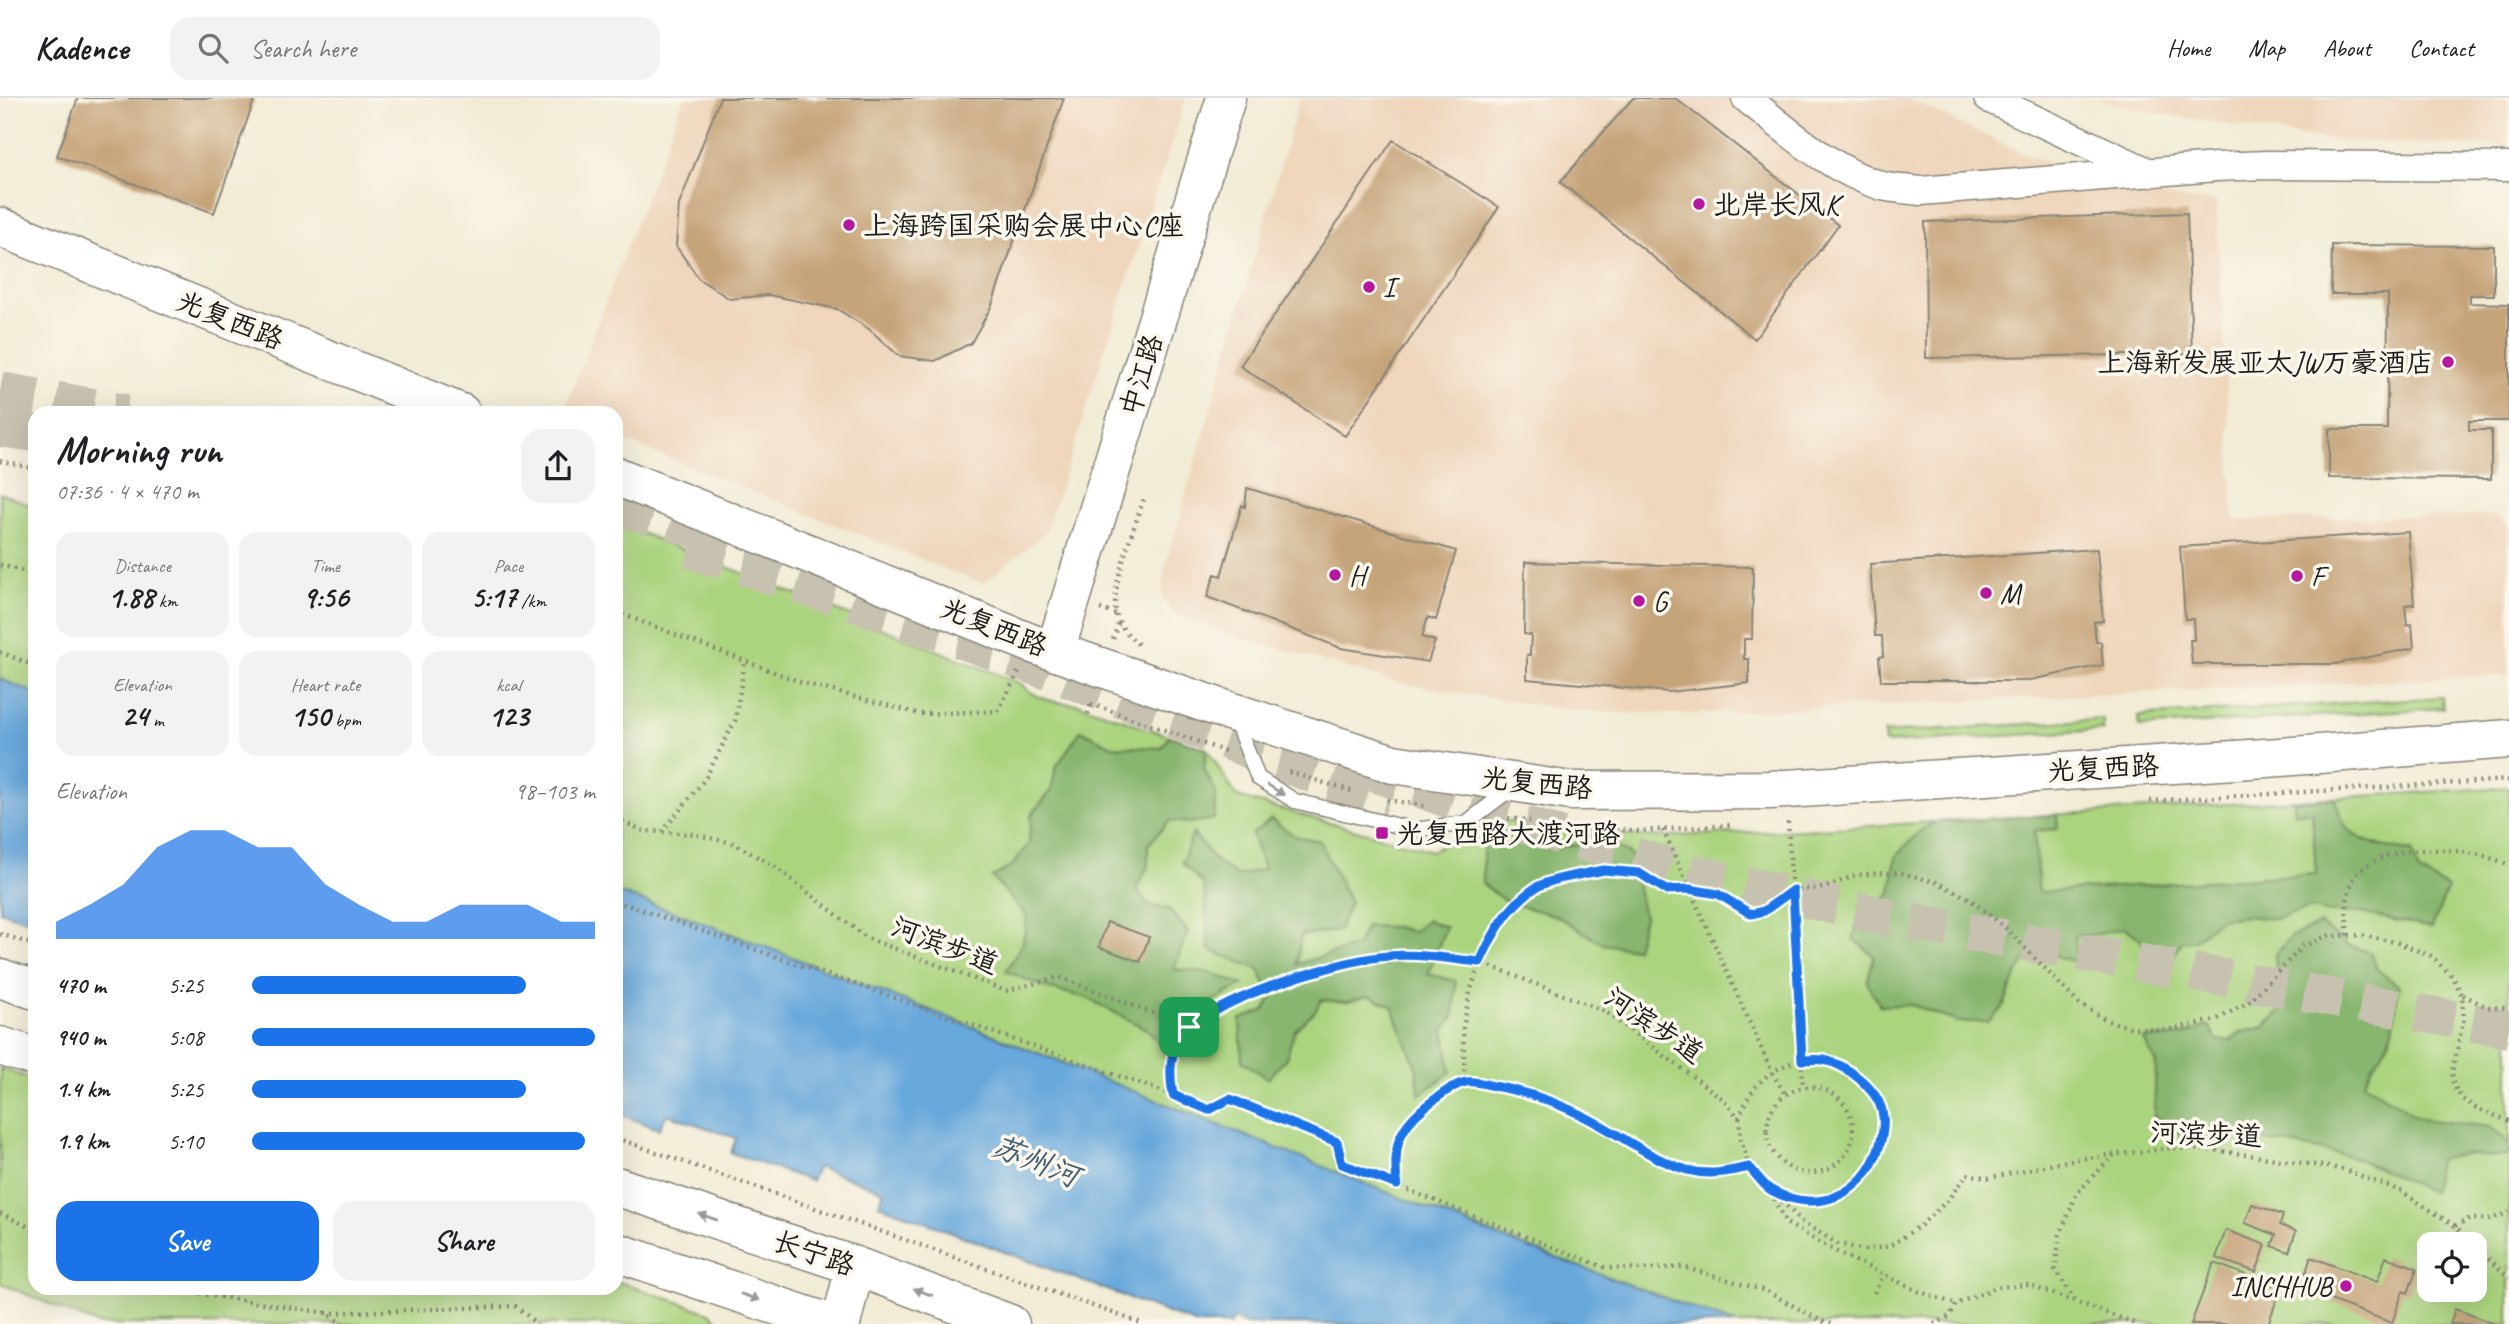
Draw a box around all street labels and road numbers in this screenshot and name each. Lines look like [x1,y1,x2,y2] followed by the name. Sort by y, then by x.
[172,283,288,357] street label: 光复西路
[1112,330,1170,420] street label: 中江路
[936,590,1052,664] street label: 光复西路
[2046,748,2160,788] street label: 光复西路
[1479,760,1595,806] street label: 光复西路
[886,909,1004,981] street label: 河滨步道
[1598,979,1710,1071] street label: 河滨步道
[2149,1115,2263,1153] street label: 河滨步道
[769,1223,859,1283] street label: 长宁路

